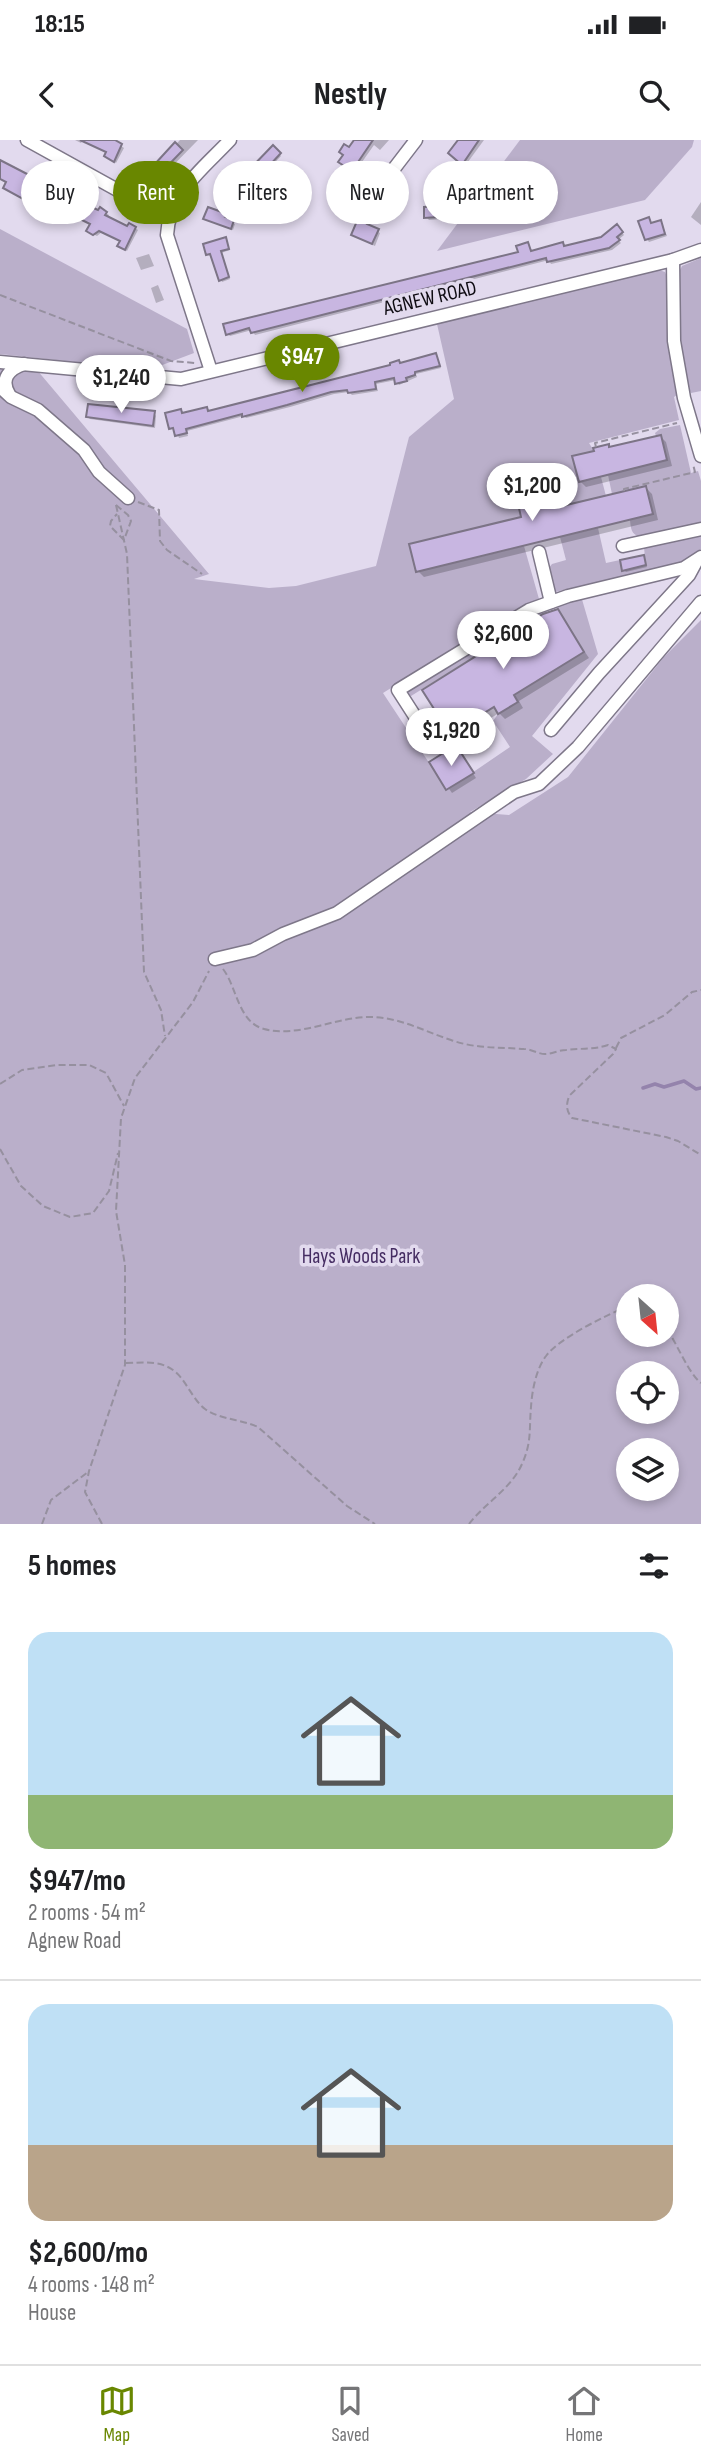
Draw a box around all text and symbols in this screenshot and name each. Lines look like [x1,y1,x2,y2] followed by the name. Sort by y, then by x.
[35,9,85,40] text: 18:15
[314,75,387,114] text: Nestly
[28,76,66,114] icon: back
[635,76,673,114] icon: search
[21,161,99,224] chip: Buy
[113,161,199,224] chip: Rent
[213,161,312,224] chip: Filters
[326,161,409,224] chip: New
[423,161,558,224] chip: Apartment
[380,275,479,321] street label: AGNEW ROAD
[261,334,343,394] pin: $947
[280,343,324,371] text: $947
[64,356,178,415] pin: $1,240
[92,364,150,392] text: $1,240
[475,464,589,523] pin: $1,200
[503,472,561,500] text: $1,200
[446,612,560,671] pin: $2,600
[473,620,533,648] text: $2,600
[394,708,508,768] pin: $1,920
[422,717,480,745] text: $1,920
[302,1244,420,1269] park label: Hays Woods Park
[616,1284,679,1348] north arrow
[616,1284,679,1501] map controls
[616,1361,679,1424] button: locate
[616,1438,679,1501] button: layers
[635,1547,673,1585] icon: filters
[28,1548,117,1584] text: 5 homes
[288,1678,414,1804] icon: home
[28,1863,126,1899] text: $947/mo
[28,1899,146,1927] text: 2 rooms · 54 m²
[28,1927,121,1955] text: Agnew Road
[288,2050,414,2176] icon: home
[28,2235,148,2271] text: $2,600/mo
[28,2271,155,2299] text: 4 rooms · 148 m²
[28,2299,76,2327] text: House
[98,2382,136,2447] tab: Map
[331,2382,370,2447] tab: Saved
[565,2382,603,2447] tab: Home

